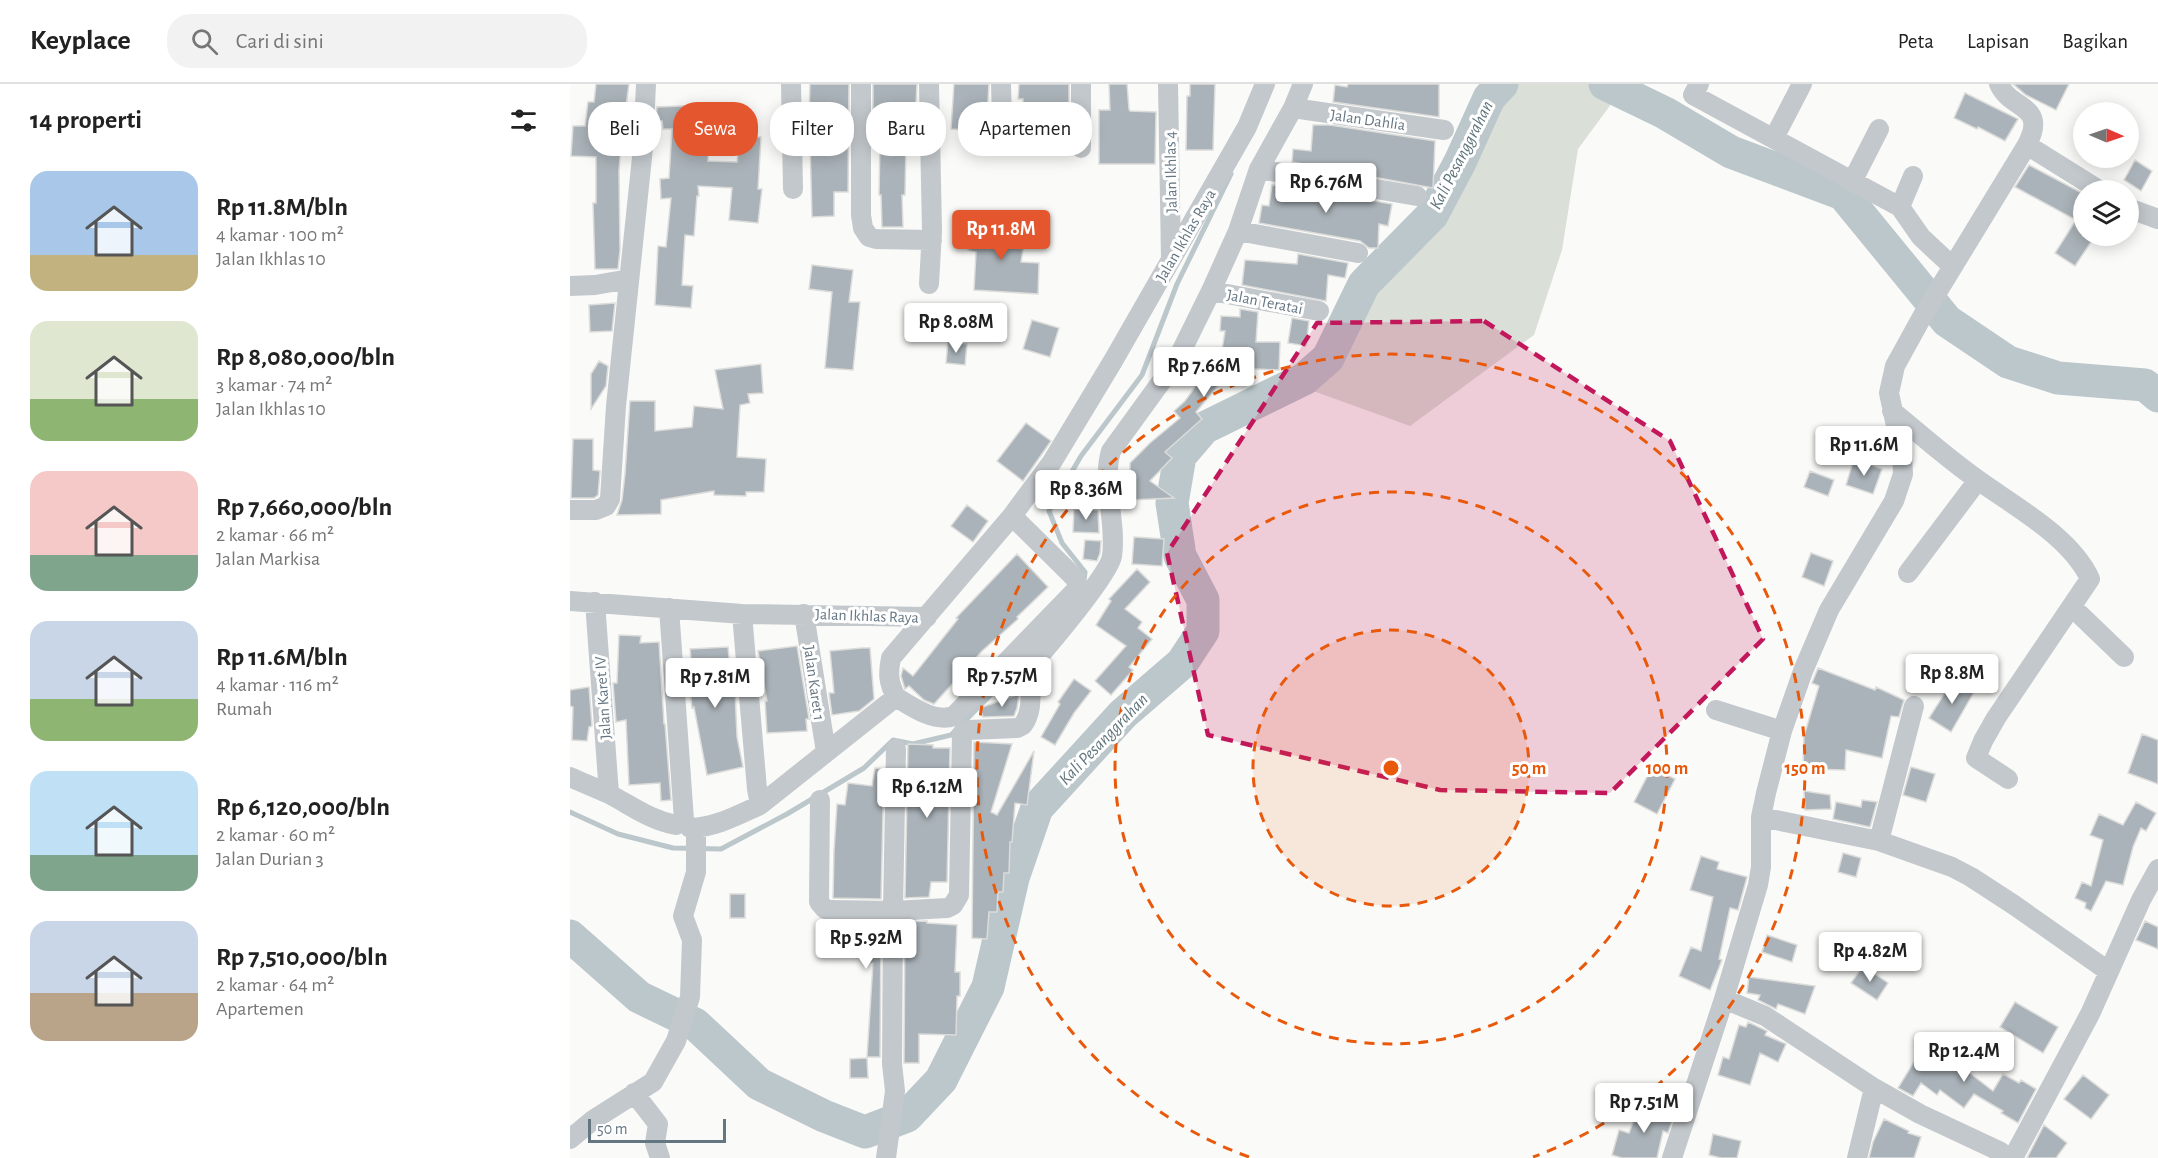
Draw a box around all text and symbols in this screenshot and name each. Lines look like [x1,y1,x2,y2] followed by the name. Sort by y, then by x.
[167,14,587,68] search box
[188,25,221,58] icon: search
[30,27,131,55] text: Keyplace
[236,30,324,52] text: Cari di sini
[1898,31,1934,52] text: Peta
[1967,31,2029,52] text: Lapisan
[2062,31,2128,52] text: Bagikan
[1427,98,1497,213] water label: Kali Pesanggrahan
[588,102,661,156] chip: Beli
[673,102,758,156] chip: Sewa
[770,102,854,156] chip: Filter
[866,102,946,156] chip: Baru
[958,102,1092,156] chip: Apartemen
[2073,102,2139,168] north arrow
[2073,102,2139,246] map controls
[507,104,540,137] icon: filters
[30,107,142,133] text: 14 properti
[1329,107,1406,133] street label: Jalan Dahlia
[1162,131,1180,213] street label: Jalan Ikhlas 4
[1264,163,1388,214] pin: Rp 6.76M
[1289,172,1363,192] text: Rp 6.76M
[2073,180,2139,246] button: layers
[1153,187,1220,285] street label: Jalan Ikhlas Raya
[216,194,348,220] text: Rp 11.8M/bln
[78,195,150,267] icon: home
[939,210,1063,261] pin: Rp 11.8M
[966,219,1036,239] text: Rp 11.8M
[216,225,344,245] text: 4 kamar · 100 m²
[216,249,326,269] text: Jalan Ikhlas 10
[1225,287,1304,317] street label: Jalan Teratai
[894,303,1018,354] pin: Rp 8.08M
[918,312,994,332] text: Rp 8.08M
[216,344,395,370] text: Rp 8,080,000/bln
[78,345,150,417] icon: home
[1142,347,1266,398] pin: Rp 7.66M
[1167,356,1241,376] text: Rp 7.66M
[216,375,332,395] text: 3 kamar · 74 m²
[216,399,326,419] text: Jalan Ikhlas 10
[1802,426,1926,477] pin: Rp 11.6M
[1829,435,1899,455] text: Rp 11.6M
[1024,470,1148,521] pin: Rp 8.36M
[1049,479,1123,499] text: Rp 8.36M
[216,494,392,520] text: Rp 7,660,000/bln
[78,495,150,567] icon: home
[216,525,334,545] text: 2 kamar · 66 m²
[216,549,320,569] text: Jalan Markisa
[815,606,919,627] street label: Jalan Ikhlas Raya
[216,644,348,670] text: Rp 11.6M/bln
[78,645,150,717] icon: home
[801,645,827,722] street label: Jalan Karet 1
[1897,654,2007,705] pin: Rp 8.8M
[592,656,614,740] street label: Jalan Karet IV
[940,657,1064,708] pin: Rp 7.57M
[653,658,777,709] pin: Rp 7.81M
[1919,663,1985,683] text: Rp 8.8M
[966,666,1038,686] text: Rp 7.57M
[680,667,751,687] text: Rp 7.81M
[216,675,339,695] text: 4 kamar · 116 m²
[1056,691,1152,789] water label: Kali Pesanggrahan
[216,699,272,719] text: Rumah
[1381,758,1401,778] centre of rings
[1512,760,1546,778] text: 50 m
[1646,760,1688,778] text: 100 m
[1785,760,1825,778] text: 150 m
[865,768,989,819] pin: Rp 6.12M
[891,777,963,797] text: Rp 6.12M
[216,794,390,820] text: Rp 6,120,000/bln
[78,795,150,867] icon: home
[216,825,335,845] text: 2 kamar · 60 m²
[216,849,324,869] text: Jalan Durian 3
[804,919,928,970] pin: Rp 5.92M
[829,928,903,948] text: Rp 5.92M
[1808,932,1932,983] pin: Rp 4.82M
[1833,941,1907,961] text: Rp 4.82M
[216,944,388,970] text: Rp 7,510,000/bln
[78,945,150,1017] icon: home
[216,975,334,995] text: 2 kamar · 64 m²
[216,999,304,1019] text: Apartemen
[1902,1032,2026,1083] pin: Rp 12.4M
[1928,1041,2000,1061] text: Rp 12.4M
[1582,1083,1706,1134] pin: Rp 7.51M
[1609,1092,1679,1112] text: Rp 7.51M
[588,1116,726,1144] scale bar
[597,1121,628,1137] text: 50 m

